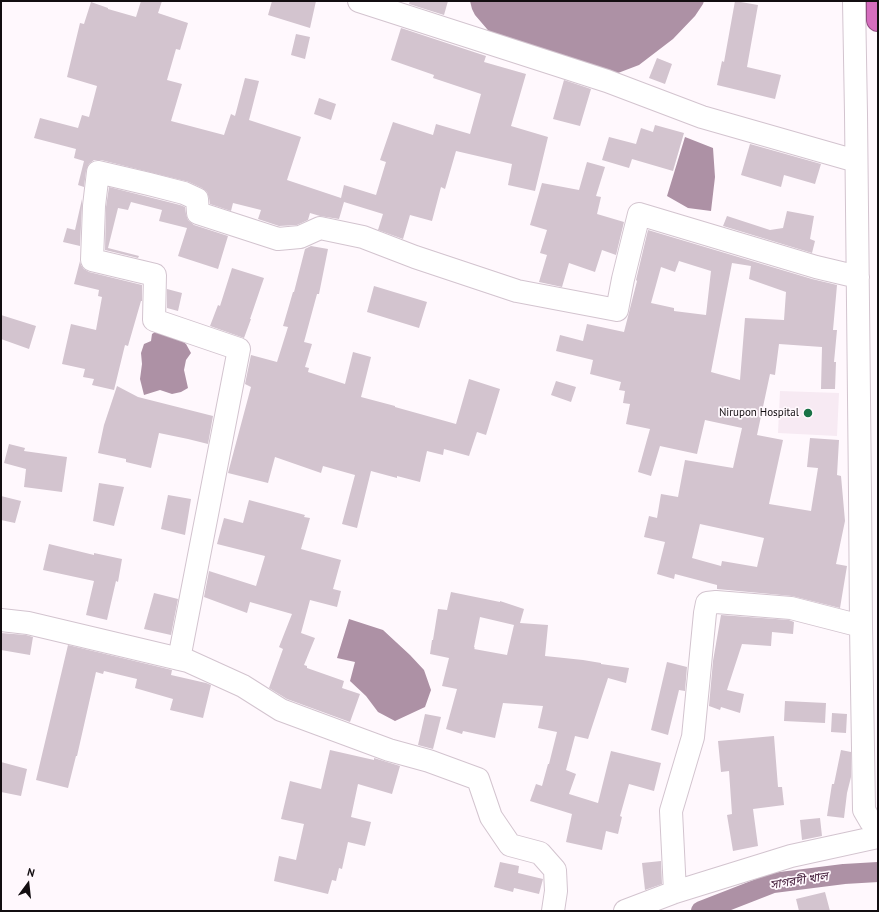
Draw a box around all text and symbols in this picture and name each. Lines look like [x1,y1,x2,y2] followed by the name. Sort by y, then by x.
[719,406,799,420] place label: Nirupon Hospital
[802,407,814,419] marker: Nirupon Hospital
[8,864,48,904] north arrow
[26,865,36,880] text: N
[769,869,829,893] water label: সাগরদী খাল

